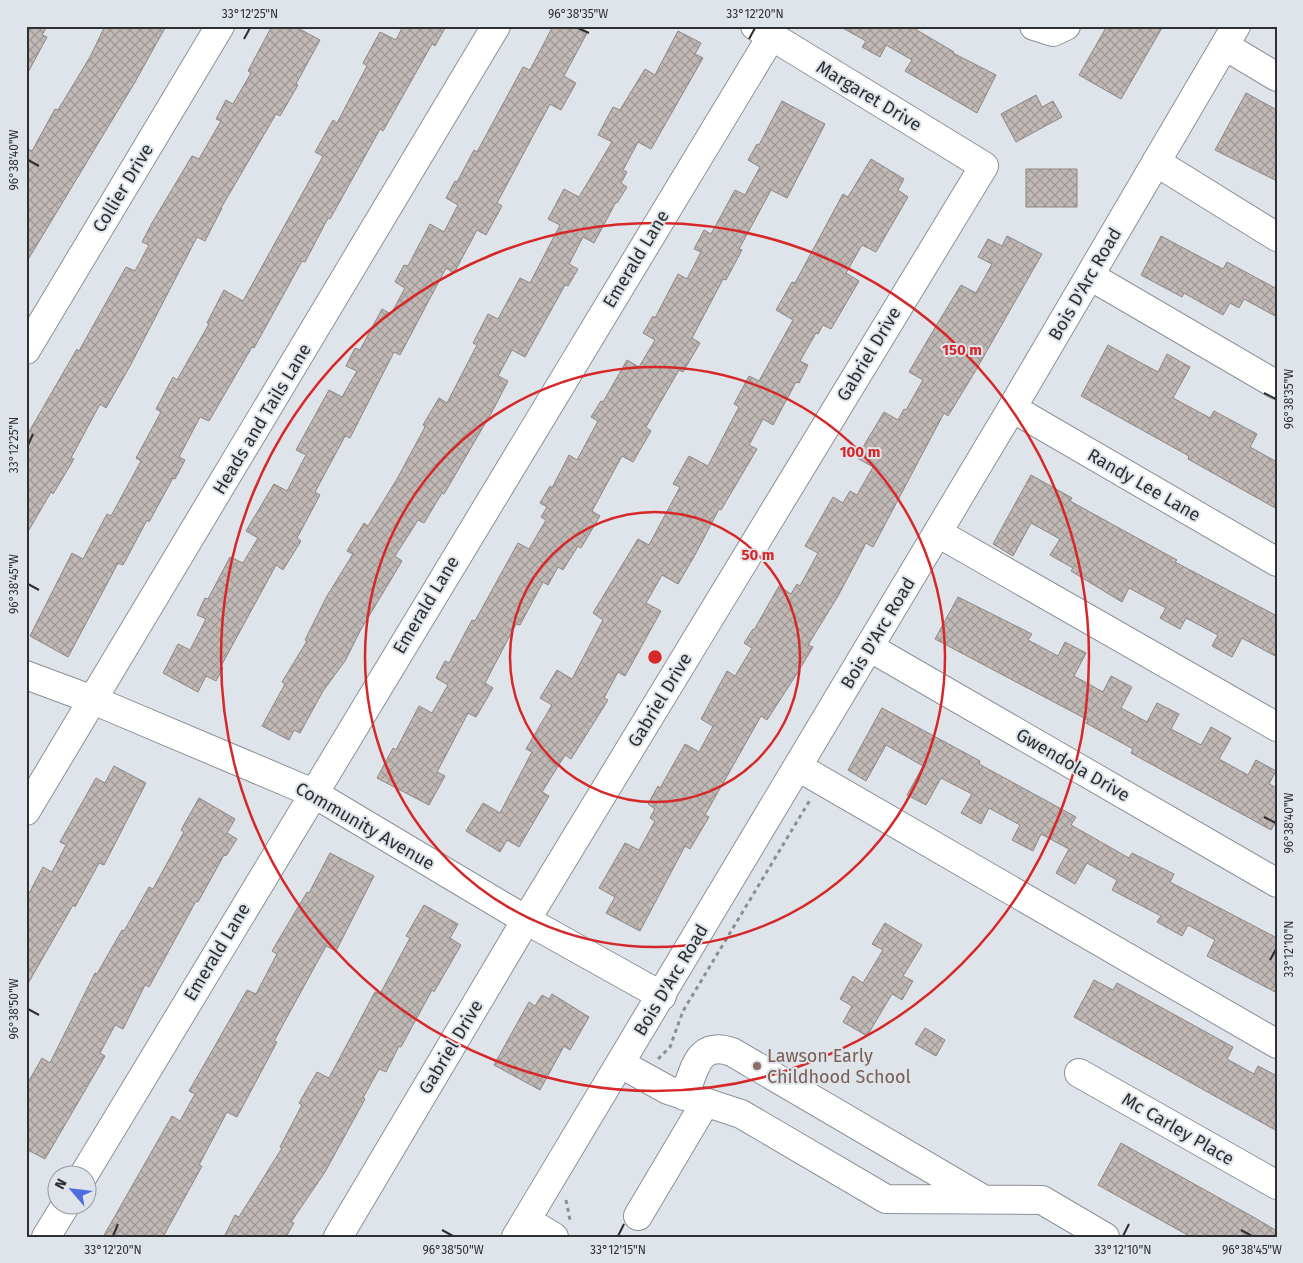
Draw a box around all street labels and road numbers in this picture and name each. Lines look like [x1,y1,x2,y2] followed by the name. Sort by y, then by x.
[812,56,926,136] street label: Margaret Drive
[88,140,158,236] street label: Collier Drive
[598,206,674,312] street label: Emerald Lane
[1044,224,1126,344] street label: Bois D'Arc Road
[832,303,906,405] street label: Gabriel Drive
[208,340,316,498] street label: Heads and Tails Lane
[1083,444,1205,526] street label: Randy Lee Lane
[388,552,464,658] street label: Emerald Lane
[836,573,920,693] street label: Bois D'Arc Road
[623,649,697,751] street label: Gabriel Drive
[1012,724,1134,806] street label: Gwendola Drive
[292,777,438,875] street label: Community Avenue
[179,899,255,1005] street label: Emerald Lane
[629,920,713,1040] street label: Bois D'Arc Road
[414,996,488,1098] street label: Gabriel Drive
[1118,1088,1238,1170] street label: Mc Carley Place

